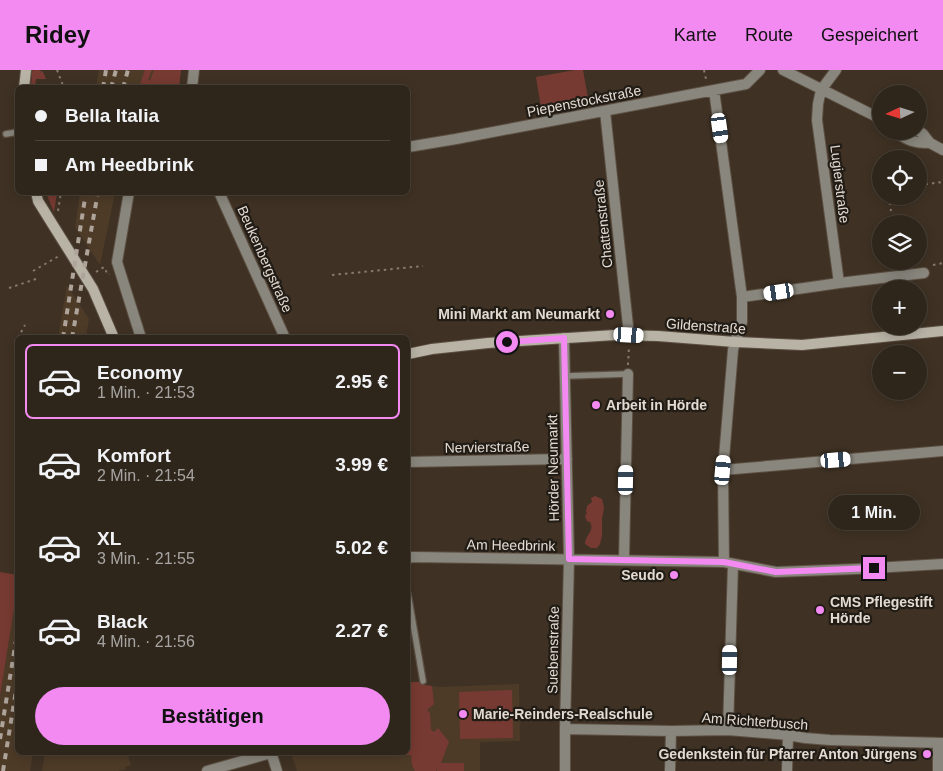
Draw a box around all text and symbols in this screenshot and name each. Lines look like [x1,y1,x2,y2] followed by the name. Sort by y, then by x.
[25,21,90,48] text: Ridey
[674,25,717,45] text: Karte
[745,25,793,45] text: Route
[821,25,918,45] text: Gespeichert
[526,82,643,120] street label: Piepenstockstraße
[872,85,928,140] north arrow
[872,85,927,400] map controls
[65,105,159,126] text: Bella Italia
[710,112,729,144] car
[827,144,853,224] street label: Lugierstraße
[872,150,927,205] button: locate
[65,154,194,175] text: Am Heedbrink
[590,179,616,269] street label: Chattenstraße
[234,203,296,315] street label: Beukenbergstraße
[872,215,927,270] button: layers
[872,280,927,335] button: +
[763,282,794,302] car
[438,306,600,322] place label: Mini Markt am Neumarkt
[604,308,616,320] marker: Mini Markt am Neumarkt
[665,315,747,337] street label: Gildenstraße
[613,327,644,343] car
[496,331,518,353] route start
[872,345,927,400] button: −
[37,359,82,404] icon: car
[97,362,183,383] text: Economy
[335,371,388,392] text: 2.95 €
[97,384,195,401] text: 1 Min. · 21:53
[606,397,707,413] place label: Arbeit in Hörde
[590,399,602,411] marker: Arbeit in Hörde
[544,414,562,522] street label: Hörder Neumarkt
[444,438,530,456] street label: Nervierstraße
[37,442,82,487] icon: car
[97,445,171,466] text: Komfort
[820,451,851,469] car
[335,454,388,475] text: 3.99 €
[714,454,731,486] car
[618,465,633,495] car
[97,467,195,484] text: 2 Min. · 21:54
[828,496,920,530] callout: 1 Min.
[851,504,897,521] text: 1 Min.
[37,525,82,570] icon: car
[97,528,121,549] text: XL
[467,536,556,554] street label: Am Heedbrink
[335,537,388,558] text: 5.02 €
[97,550,195,567] text: 3 Min. · 21:55
[863,557,885,579] route end
[621,567,664,583] place label: Seudo
[668,569,680,581] marker: Seudo
[830,594,933,626] place label: CMS Pflegestift Hörde
[814,604,826,616] marker: CMS Pflegestift Hörde
[544,606,562,694] street label: Suebenstraße
[37,608,82,653] icon: car
[97,611,148,632] text: Black
[335,620,388,641] text: 2.27 €
[97,633,195,650] text: 4 Min. · 21:56
[722,645,737,675] car
[35,687,390,745] button: Bestätigen
[473,706,653,722] place label: Marie-Reinders-Realschule
[457,708,469,720] marker: Marie-Reinders-Realschule
[701,709,809,733] street label: Am Richterbusch
[658,746,917,762] place label: Gedenkstein für Pfarrer Anton Jürgens
[921,748,933,760] marker: Gedenkstein für Pfarrer Anton Jürgens

